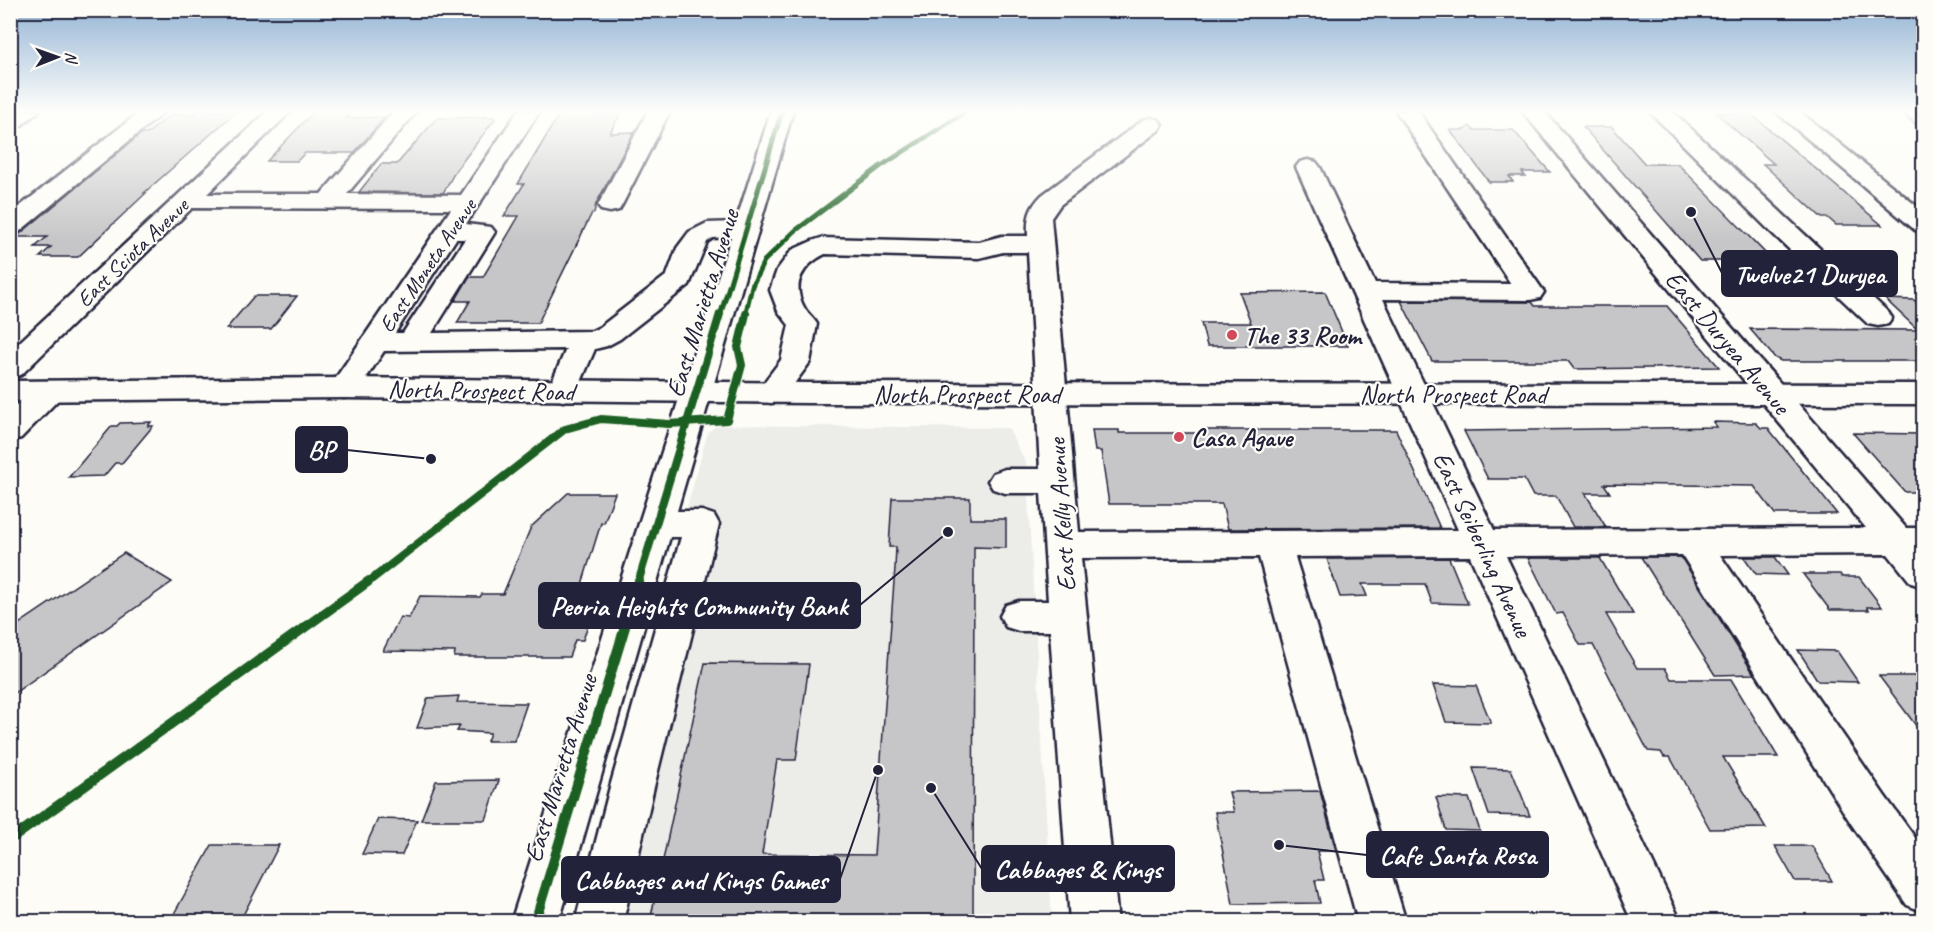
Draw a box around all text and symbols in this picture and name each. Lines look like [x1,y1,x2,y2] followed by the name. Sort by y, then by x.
[27,27,87,87] north arrow
[61,52,81,65] text: N
[71,191,196,313] street label: East Sciota Avenue
[373,192,484,338] street label: East Moneta Avenue
[658,204,747,401] street label: East Marietta Avenue
[1722,251,1897,296] callout: Twelve21 Duryea
[1734,257,1888,291] text: Twelve21 Duryea
[1658,264,1799,423] street label: East Duryea Avenue
[1244,319,1363,352] place label: The 33 Room
[1225,328,1239,342] marker: The 33 Room
[387,372,578,409] street label: North Prospect Road
[874,378,1064,411] street label: North Prospect Road
[1360,378,1550,411] street label: North Prospect Road
[1191,421,1294,454] place label: Casa Agave
[296,427,347,472] callout: BP
[1172,430,1186,444] marker: Casa Agave
[308,433,339,467] text: BP
[1040,436,1083,593] street label: East Kelly Avenue
[1425,446,1540,643] street label: East Seiberling Avenue
[539,583,860,628] callout: Peoria Heights Community Bank
[550,589,850,623] text: Peoria Heights Community Bank
[516,669,605,866] street label: East Marietta Avenue
[1367,832,1548,877] callout: Cafe Santa Rosa
[1380,838,1539,872] text: Cafe Santa Rosa
[982,846,1174,891] callout: Cabbages & Kings
[994,852,1164,886] text: Cabbages & Kings
[562,857,840,902] callout: Cabbages and Kings Games
[575,863,830,897] text: Cabbages and Kings Games

